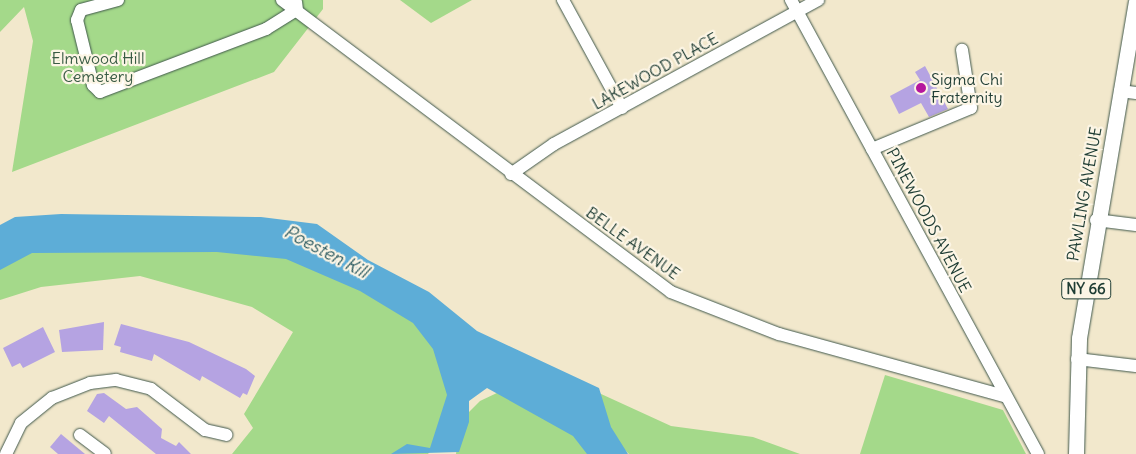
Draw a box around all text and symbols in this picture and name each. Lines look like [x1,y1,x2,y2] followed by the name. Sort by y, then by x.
[589,28,721,114] street label: LAKEWOOD PLACE
[52,48,144,86] park label: Elmwood Hill Cemetery
[931,69,1003,107] place label: Sigma Chi Fraternity
[915,82,927,94] marker: Sigma Chi Fraternity
[1063,125,1105,263] street label: PAWLING AVENUE
[883,144,975,296] street label: PINEWOODS AVENUE
[582,203,684,283] street label: BELLE AVENUE
[280,221,372,283] water label: Poesten Kill
[1061,276,1111,302] road number: NY 66

